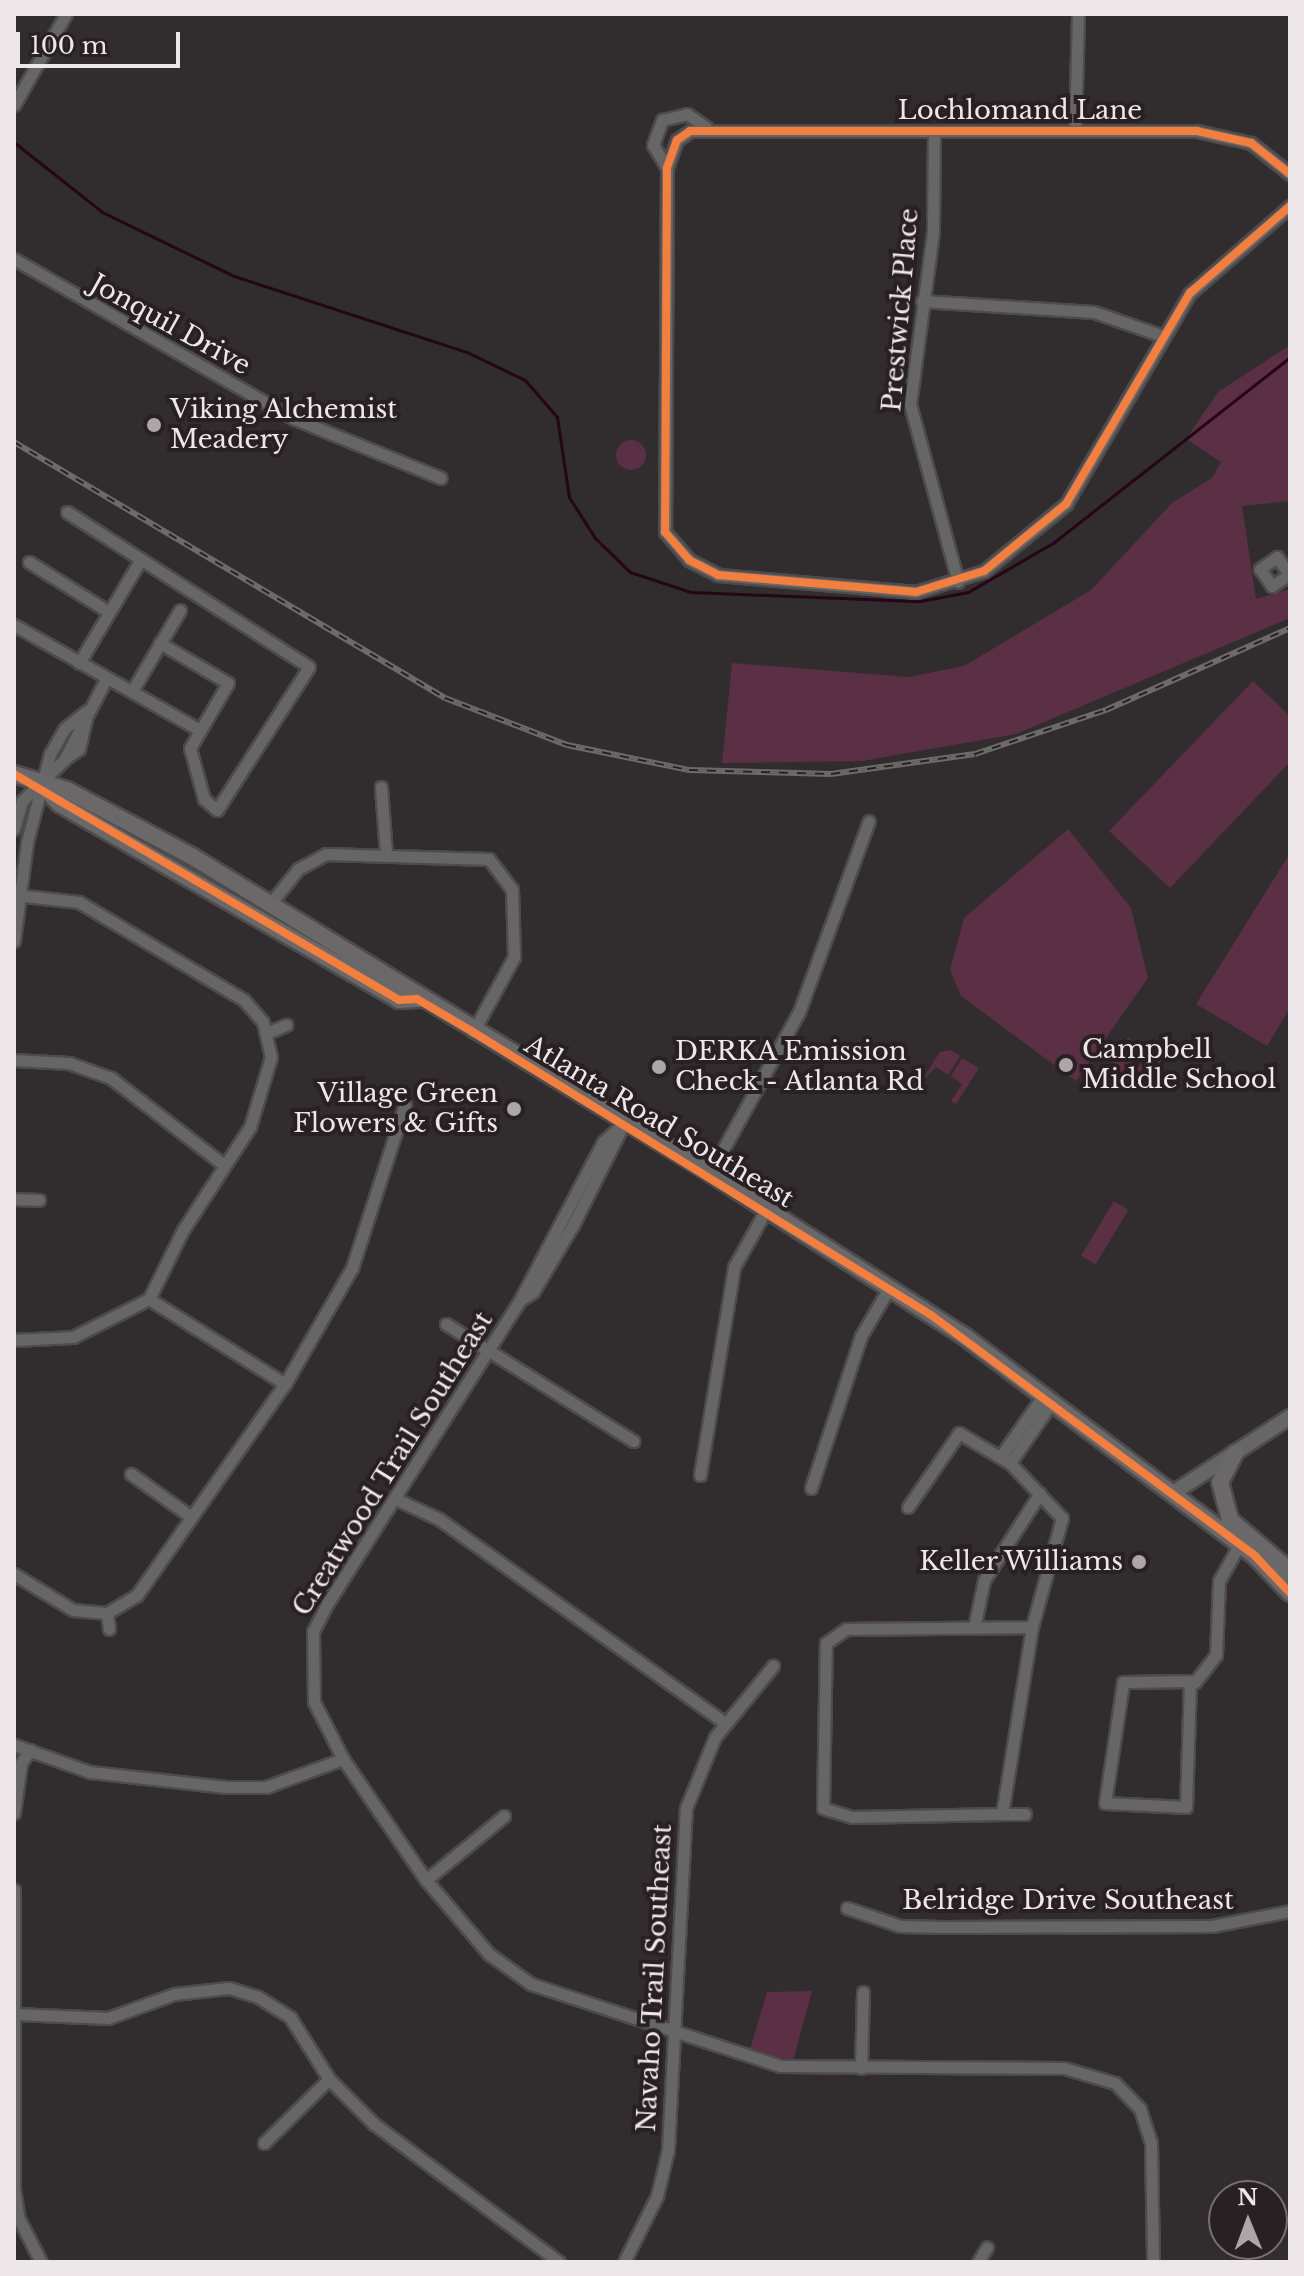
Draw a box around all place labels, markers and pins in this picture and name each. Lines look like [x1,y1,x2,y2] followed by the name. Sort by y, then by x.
[170,394,398,456] place label: Viking Alchemist Meadery
[145,416,163,434] marker: Viking Alchemist Meadery
[1082,1034,1276,1096] place label: Campbell Middle School
[675,1036,926,1098] place label: DERKA Emission Check - Atlanta Rd
[1057,1056,1075,1074] marker: Campbell Middle School
[650,1058,668,1076] marker: DERKA Emission Check - Atlanta Rd
[293,1078,498,1140] place label: Village Green Flowers & Gifts
[505,1100,523,1118] marker: Village Green Flowers & Gifts
[918,1546,1123,1578] place label: Keller Williams
[1130,1553,1148,1571] marker: Keller Williams

